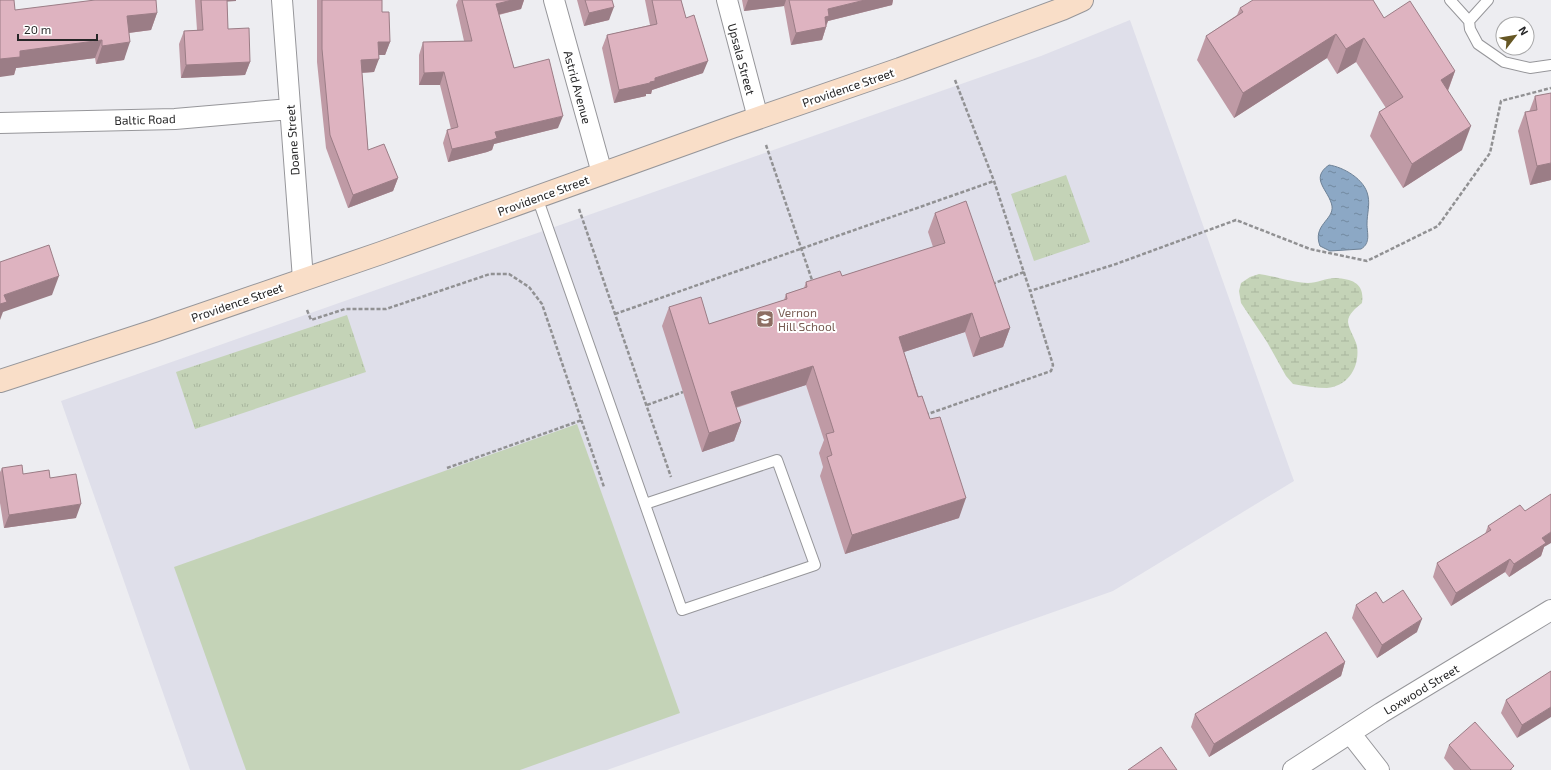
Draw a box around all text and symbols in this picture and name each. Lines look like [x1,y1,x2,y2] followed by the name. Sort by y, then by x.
[18,16,97,42] scale bar
[1495,16,1535,56] north arrow
[24,22,51,36] text: 20 m
[726,22,758,97] street label: Upsala Street
[1516,24,1532,37] text: N
[561,49,595,125] street label: Astrid Avenue
[800,65,896,109] street label: Providence Street
[283,104,301,176] street label: Doane Street
[114,111,176,127] street label: Baltic Road
[495,172,591,218] street label: Providence Street
[189,280,285,324] street label: Providence Street
[778,305,836,333] place label: Vernon Hill School
[755,309,775,329] school or university icon: Vernon Hill School
[1381,661,1462,717] street label: Loxwood Street

